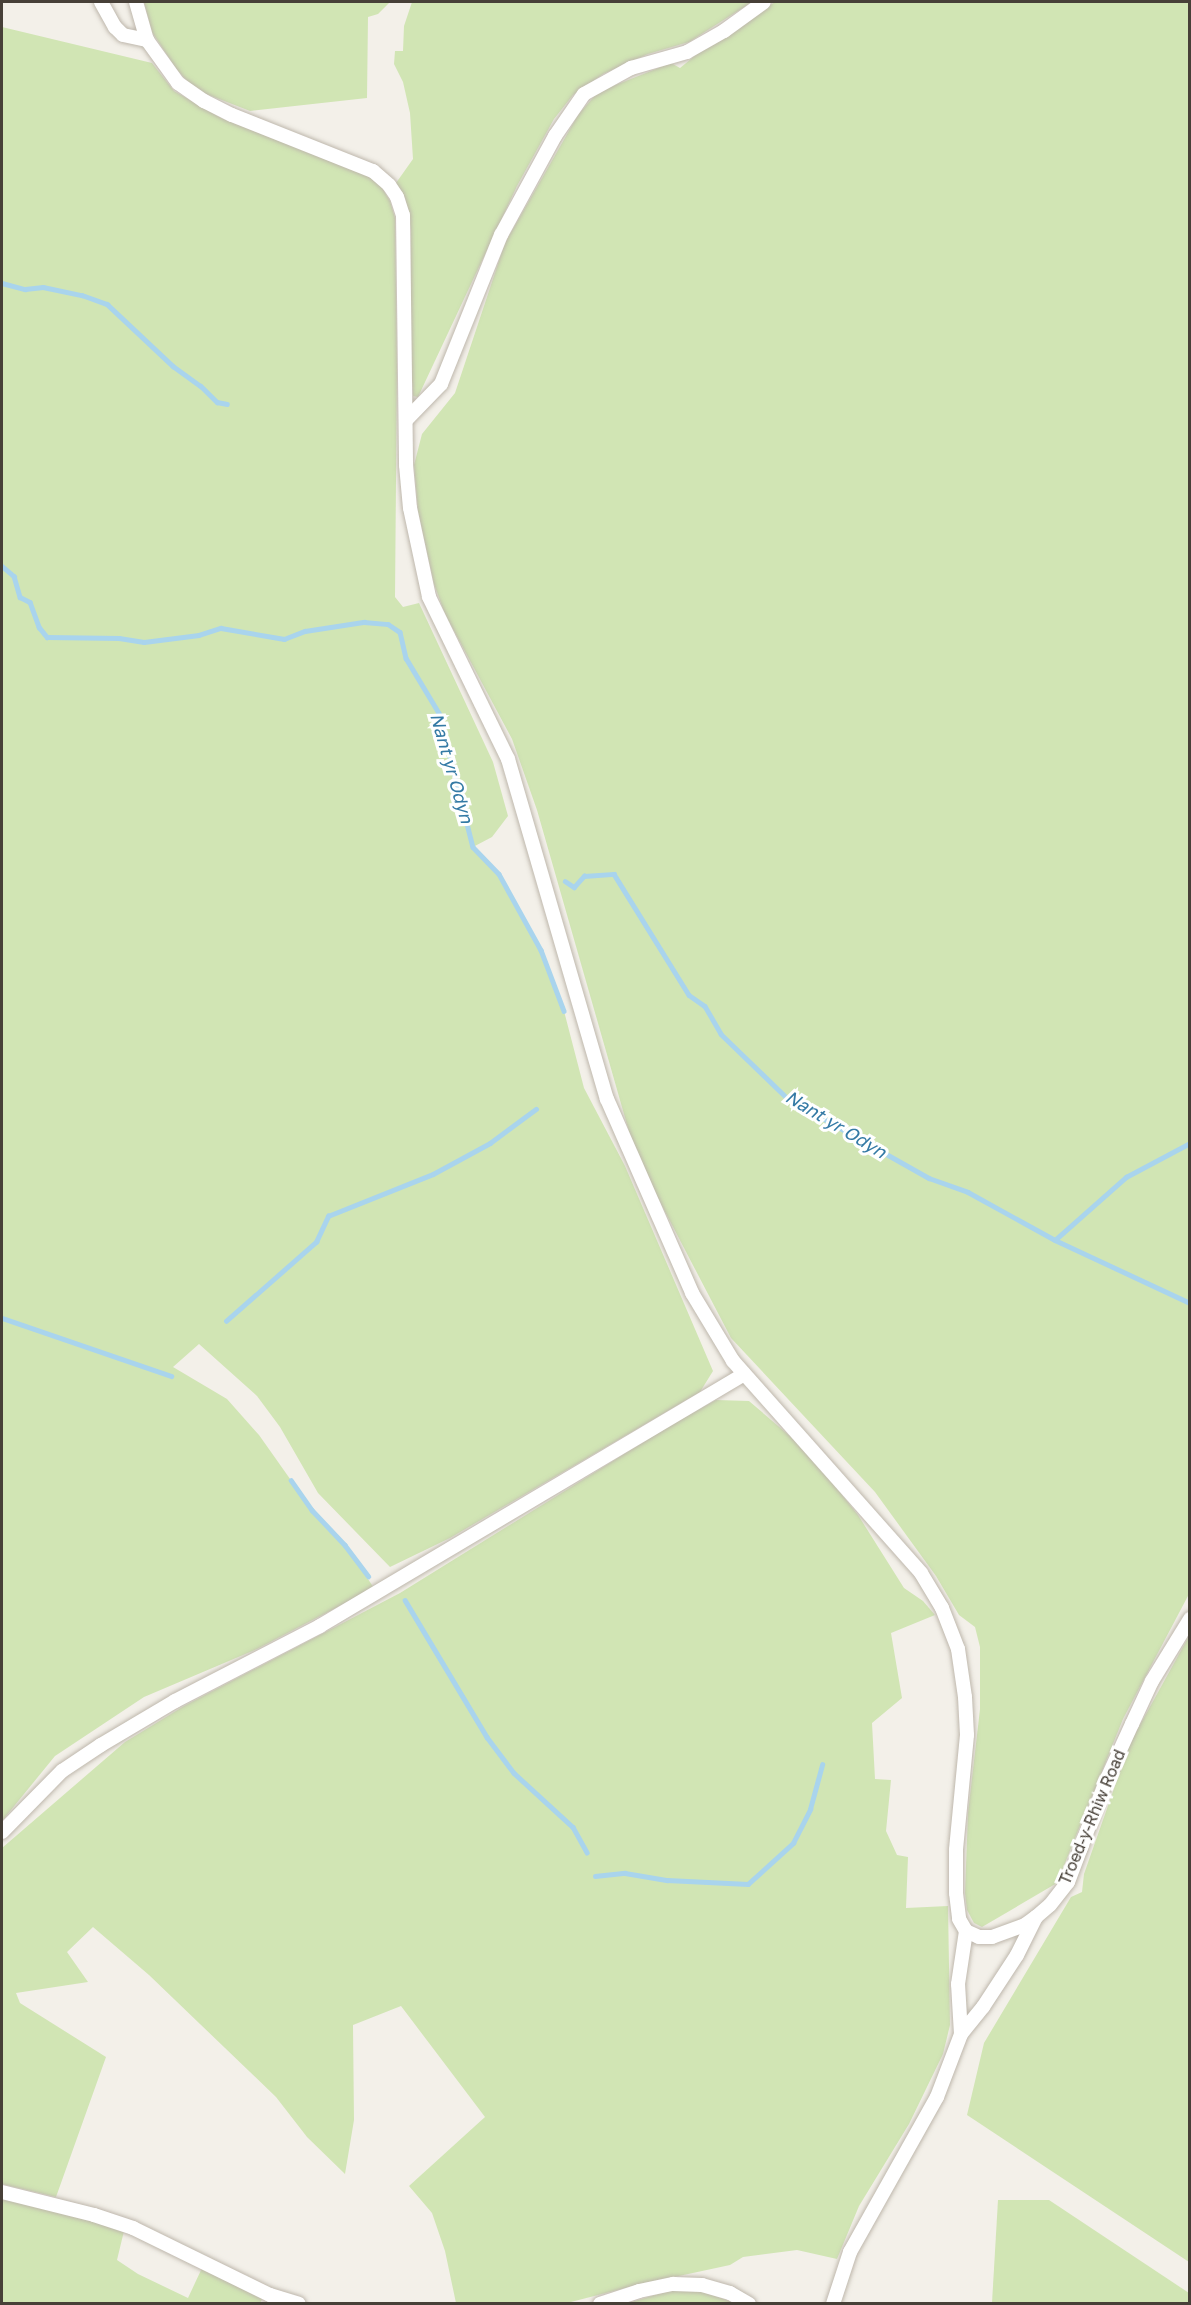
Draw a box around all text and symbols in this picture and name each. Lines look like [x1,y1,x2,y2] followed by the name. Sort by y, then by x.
[426,710,478,826] water label: Nant yr Odyn
[782,1085,890,1163] water label: Nant yr Odyn
[1055,1747,1129,1887] street label: Troed-y-Rhiw Road

